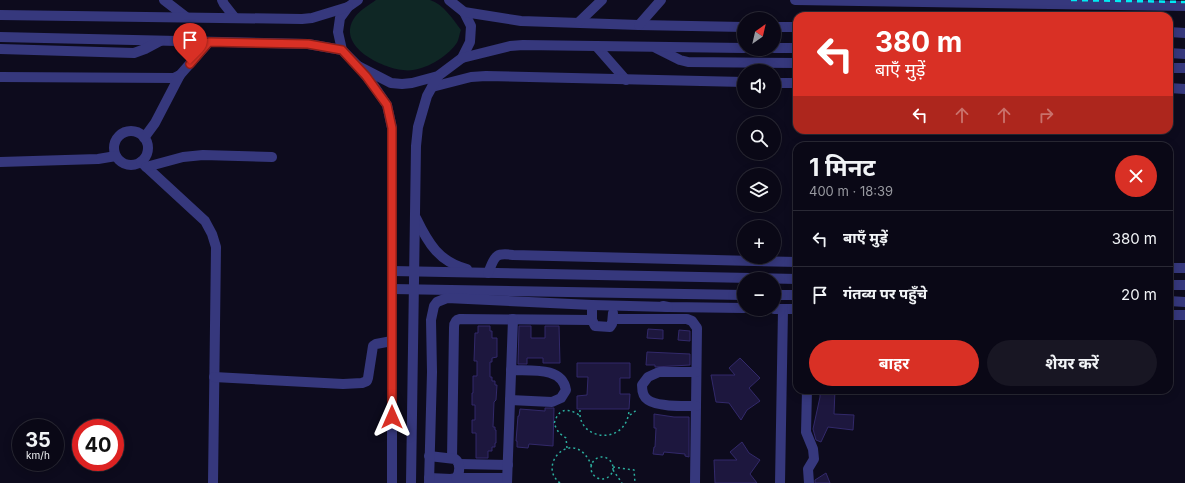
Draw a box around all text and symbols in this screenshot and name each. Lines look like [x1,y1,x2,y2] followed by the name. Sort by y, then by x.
[737,12,781,56] north arrow
[737,12,781,316] map controls
[173,23,207,64] pin
[875,25,962,59] text: 380 m
[809,28,861,80] icon: left
[179,29,201,51] icon: arrive
[875,59,925,80] text: बाएँ मुड़ें
[737,64,781,108] button: sound
[909,104,931,126] icon: left
[951,104,973,126] icon: ahead
[993,104,1015,126] icon: ahead
[1035,104,1057,126] icon: right
[737,116,781,160] button: search
[809,153,875,182] text: 1 मिनट
[1115,155,1157,197] button: close
[737,168,781,212] button: layers
[809,183,893,199] text: 400 m · 18:39
[737,220,781,264] button: +
[809,228,831,250] icon: left
[843,228,888,247] text: बाएँ मुड़ें
[1112,229,1157,248] text: 380 m
[737,272,781,316] button: −
[809,284,831,306] icon: arrive
[843,284,927,303] text: गंतव्य पर पहुँचे
[1121,285,1157,304] text: 20 m
[809,340,979,386] button: बाहर
[987,340,1157,386] button: शेयर करें
[371,396,413,438] position arrow
[72,419,124,471] speed limit sign: 40
[25,428,51,452] text: 35
[26,449,50,461] text: km/h

